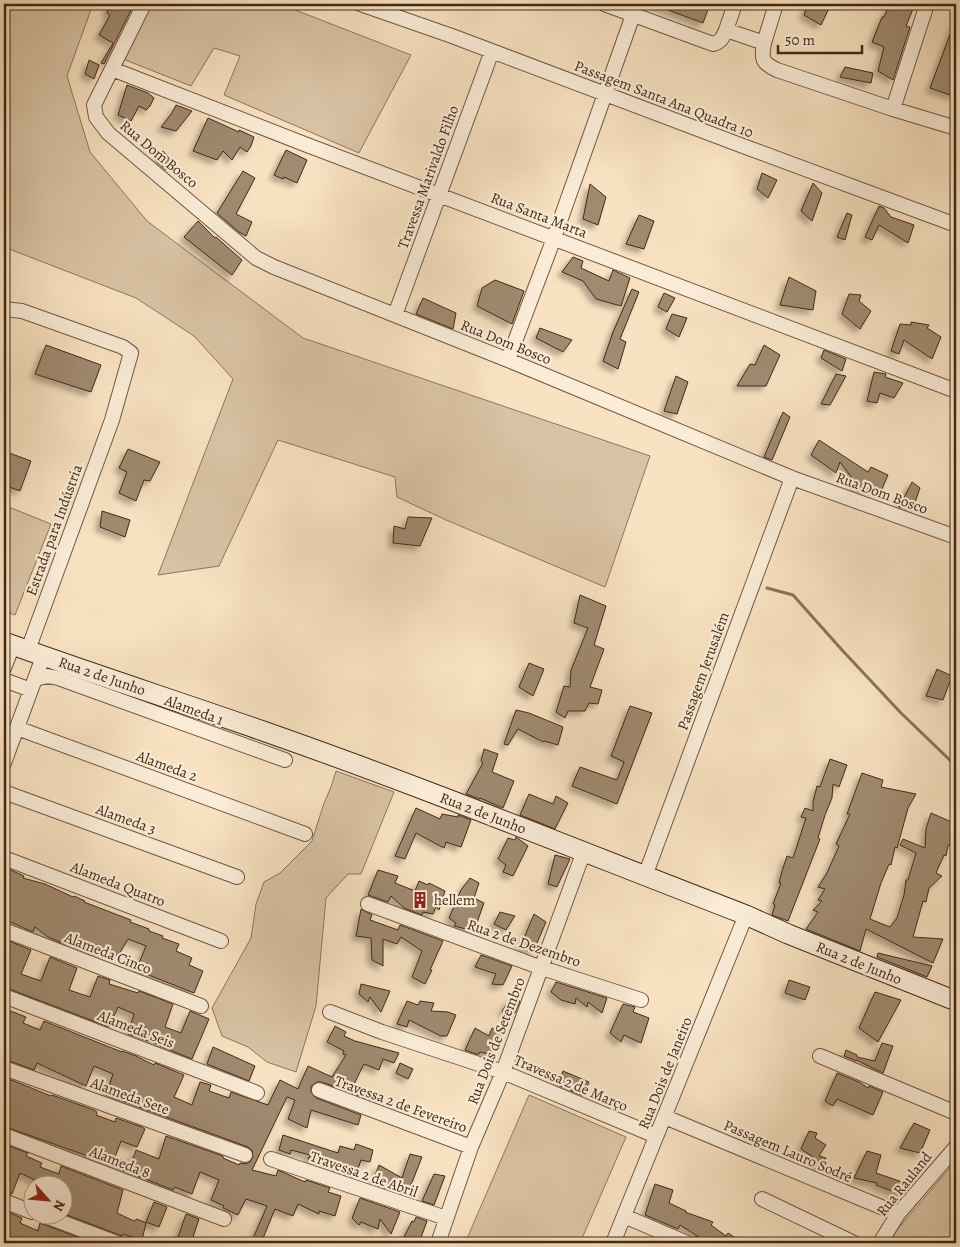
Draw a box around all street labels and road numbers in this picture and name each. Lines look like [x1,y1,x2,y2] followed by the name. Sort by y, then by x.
[572,56,756,142] street label: Passagem Santa Ana Quadra 10
[393,103,463,251] street label: Travessa Marivaldo Filho
[116,115,202,193] street label: Rua Dom Bosco
[488,187,590,243] street label: Rua Santa Marta
[458,315,554,369] street label: Rua Dom Bosco
[21,461,87,599] street label: Estrada para Indústria
[833,467,931,519] street label: Rua Dom Bosco
[672,609,734,733] street label: Passagem Jerusalém
[56,652,148,700] street label: Rua 2 de Junho
[161,690,226,730] street label: Alameda 1
[133,745,200,786] street label: Alameda 2
[437,787,529,839] street label: Rua 2 de Junho
[92,799,159,839] street label: Alameda 3
[67,856,168,911] street label: Alameda Quatro
[465,914,583,972] street label: Rua 2 de Dezembro
[61,927,154,979] street label: Alameda Cinco
[813,937,905,989] street label: Rua 2 de Junho
[462,974,530,1108] street label: Rua Dois de Setembro
[94,1005,177,1053] street label: Alameda Seis
[633,1014,697,1132] street label: Rua Dois de Janeiro
[511,1050,631,1116] street label: Travessa 2 de Março
[332,1071,470,1137] street label: Travessa 2 de Fevereiro
[87,1072,172,1120] street label: Alameda Sete
[721,1115,856,1187] street label: Passagem Lauro Sodré
[86,1141,153,1183] street label: Alameda 8
[307,1146,421,1202] street label: Travessa 2 de Abril
[872,1147,937,1220] street label: Rua Rauland

